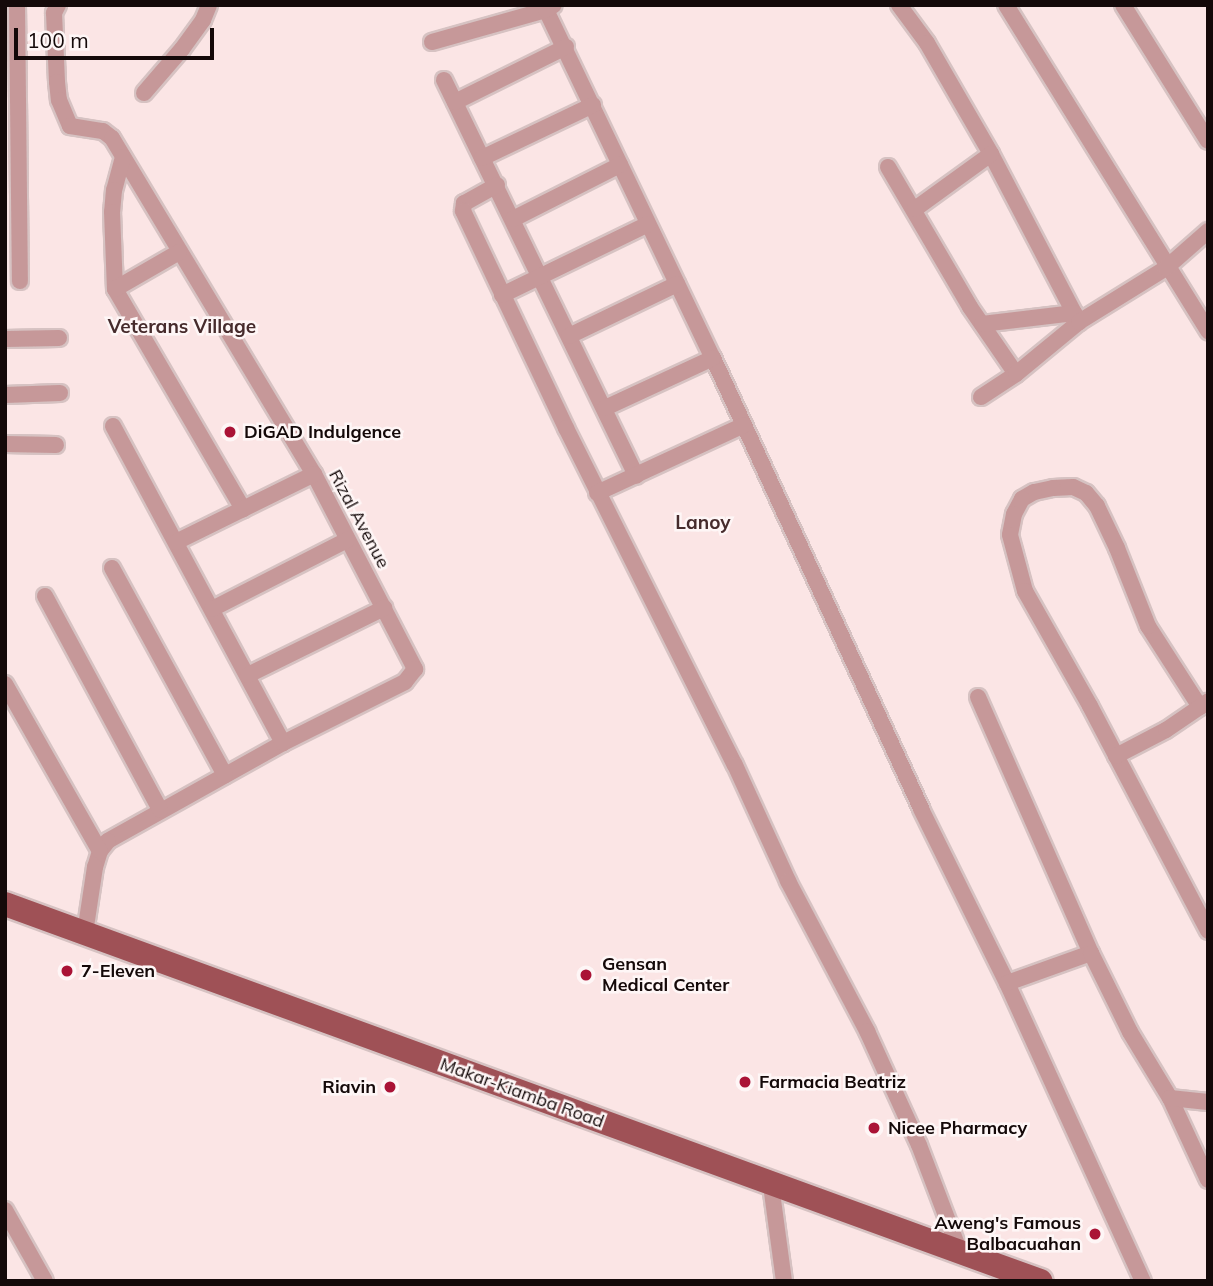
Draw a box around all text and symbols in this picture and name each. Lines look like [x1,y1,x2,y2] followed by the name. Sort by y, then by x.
[18,14,217,58] scale bar
[27,27,89,53] text: 100 m
[108,316,256,338] district label: Veterans Village
[244,421,401,443] place label: DiGAD Indulgence
[222,424,238,440] marker: DiGAD Indulgence
[324,466,394,572] street label: Rizal Avenue
[675,512,731,534] district label: Lanoy
[602,954,729,996] place label: Gensan Medical Center
[81,960,155,982] place label: 7-Eleven
[59,963,75,979] marker: 7-Eleven
[576,965,596,985] marker: Gensan Medical Center
[437,1053,607,1133] street label: Makar-Kiamba Road
[759,1071,906,1093] place label: Farmacia Beatriz
[737,1074,753,1090] marker: Farmacia Beatriz
[322,1076,376,1098] place label: Riavin
[382,1079,398,1095] marker: Riavin
[888,1117,1027,1139] place label: Nicee Pharmacy
[866,1120,882,1136] marker: Nicee Pharmacy
[934,1213,1081,1256] place label: Aweng's Famous Balbacuahan
[1087,1226,1103,1242] marker: Aweng's Famous Balbacuahan

